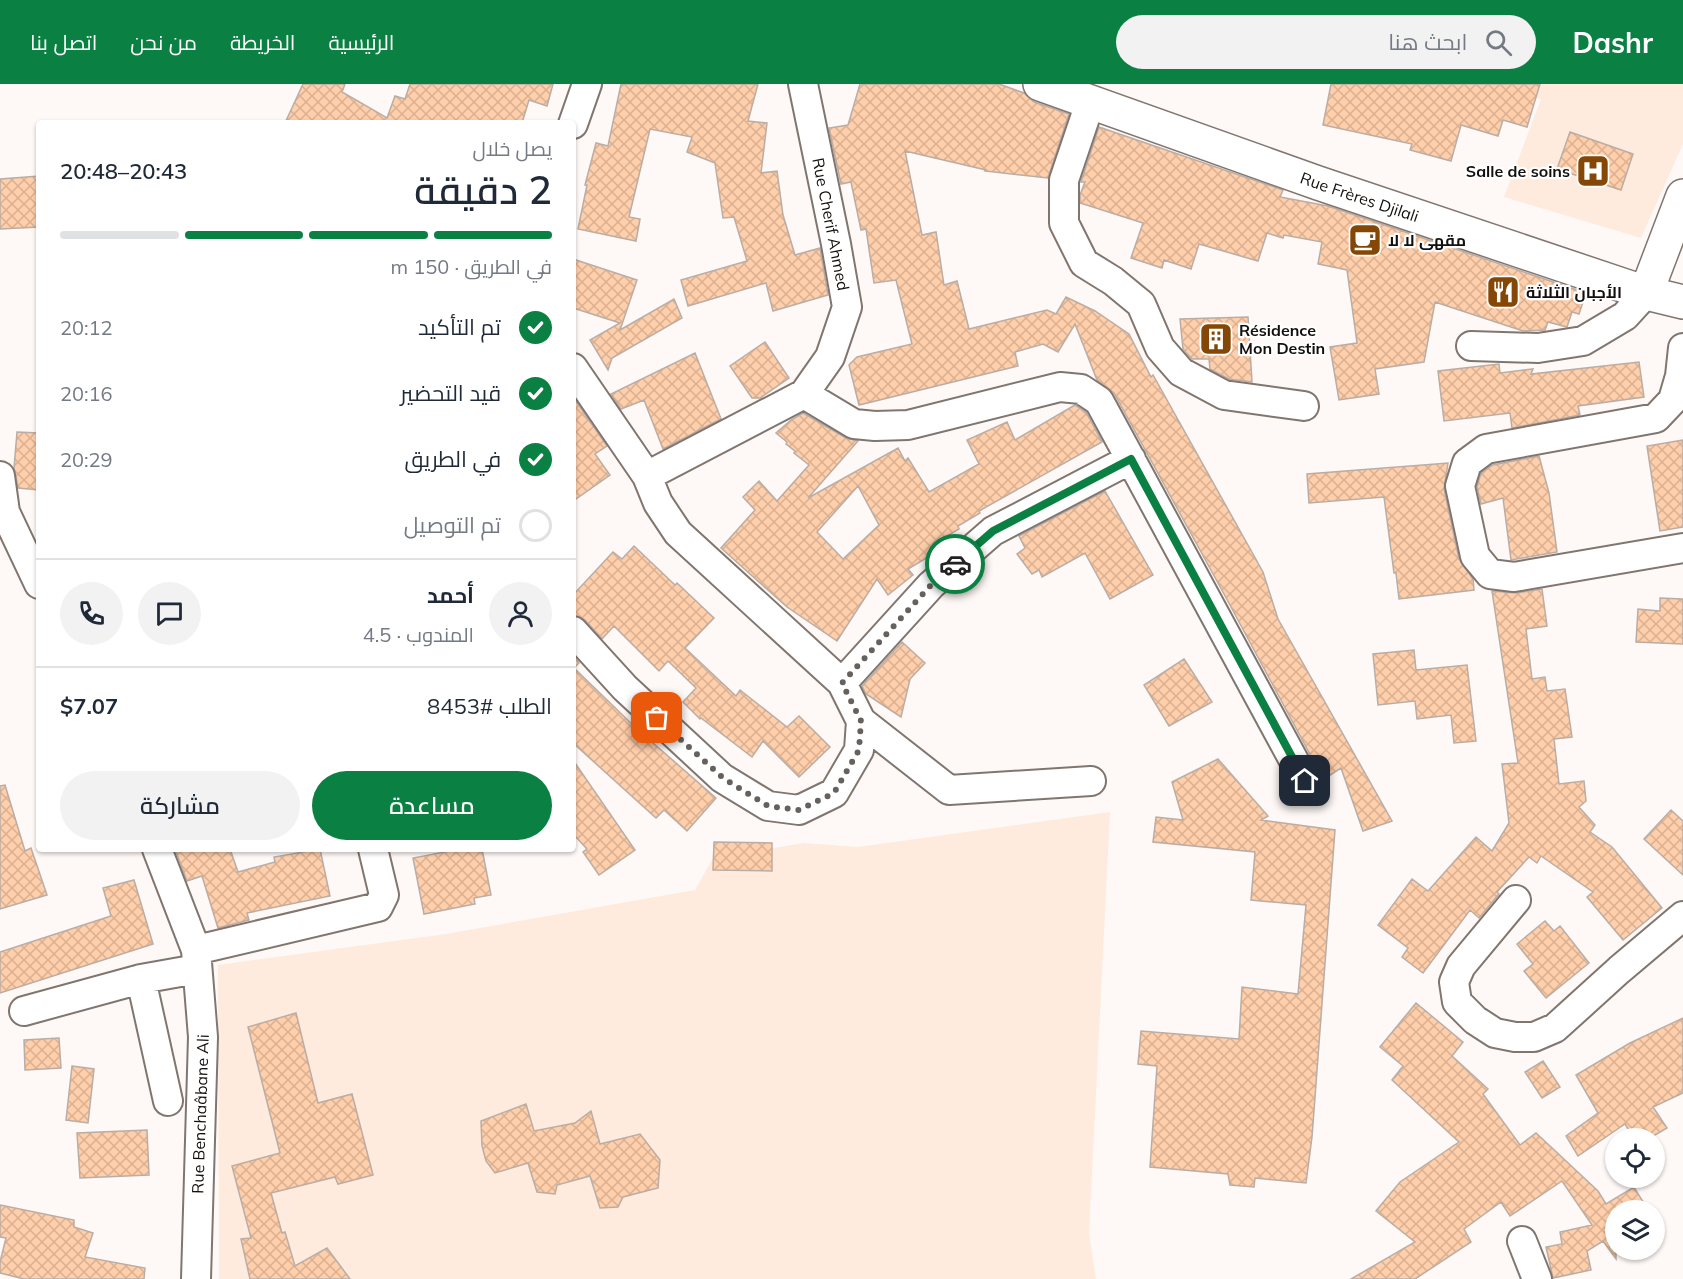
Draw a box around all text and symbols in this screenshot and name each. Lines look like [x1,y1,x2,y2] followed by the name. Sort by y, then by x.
[1116,15,1536,69] search box
[1572,25,1653,60] text: Dashr
[1482,26,1515,59] icon: search
[1388,28,1467,56] text: ابحث هنا
[30,29,97,55] text: اتصل بنا
[130,29,197,55] text: من نحن
[230,29,295,55] text: الخريطة
[328,29,394,55] text: الرئيسية
[473,136,552,161] text: يصل خلال
[1575,153,1611,189] hospital icon: Salle de soins
[808,156,854,292] street label: Rue Cherif Ahmed
[60,157,187,185] text: 20:43–20:48
[1466,161,1570,181] place label: Salle de soins
[414,165,552,214] text: 2 دقيقة
[1298,168,1421,226] street label: Rue Frères Djilali
[1347,222,1383,258] cafe icon: مقهى لا لا
[1388,230,1466,250] place label: مقهى لا لا
[390,254,552,279] text: في الطريق · 150 m
[1485,274,1521,310] restaurant icon: الأجبان الثلاثة
[1526,282,1622,302] place label: الأجبان الثلاثة
[519,311,552,344] icon: check
[418,313,501,341] text: تم التأكيد
[60,315,113,340] text: 20:12
[1239,320,1325,358] place label: Résidence Mon Destin
[1198,321,1234,357] building icon: Résidence Mon Destin
[519,377,552,410] icon: check
[400,379,501,407] text: قيد التحضير
[60,381,113,406] text: 20:16
[519,443,552,476] icon: check
[404,445,501,473] text: في الطريق
[60,447,113,472] text: 20:29
[404,511,501,539] text: تم التوصيل
[925,534,985,594] courier
[939,548,972,581] icon: car
[427,581,474,609] text: أحمد
[60,582,123,645] button: phone
[138,582,201,645] button: chat
[489,582,552,645] button: person
[363,622,474,647] text: المندوب · 4.5
[60,692,118,720] text: $7.07
[427,692,552,720] text: الطلب #8453
[631,692,682,743] pin
[640,701,673,734] icon: bag
[1279,755,1330,806] pin
[1288,764,1321,797] icon: home
[60,771,300,840] button: مشاركة
[312,771,552,840] button: مساعدة
[187,1034,213,1194] street label: Rue Benchaâbane Ali
[1605,1128,1665,1260] map controls
[1605,1128,1665,1188] button: locate
[1605,1200,1665,1260] button: layers

